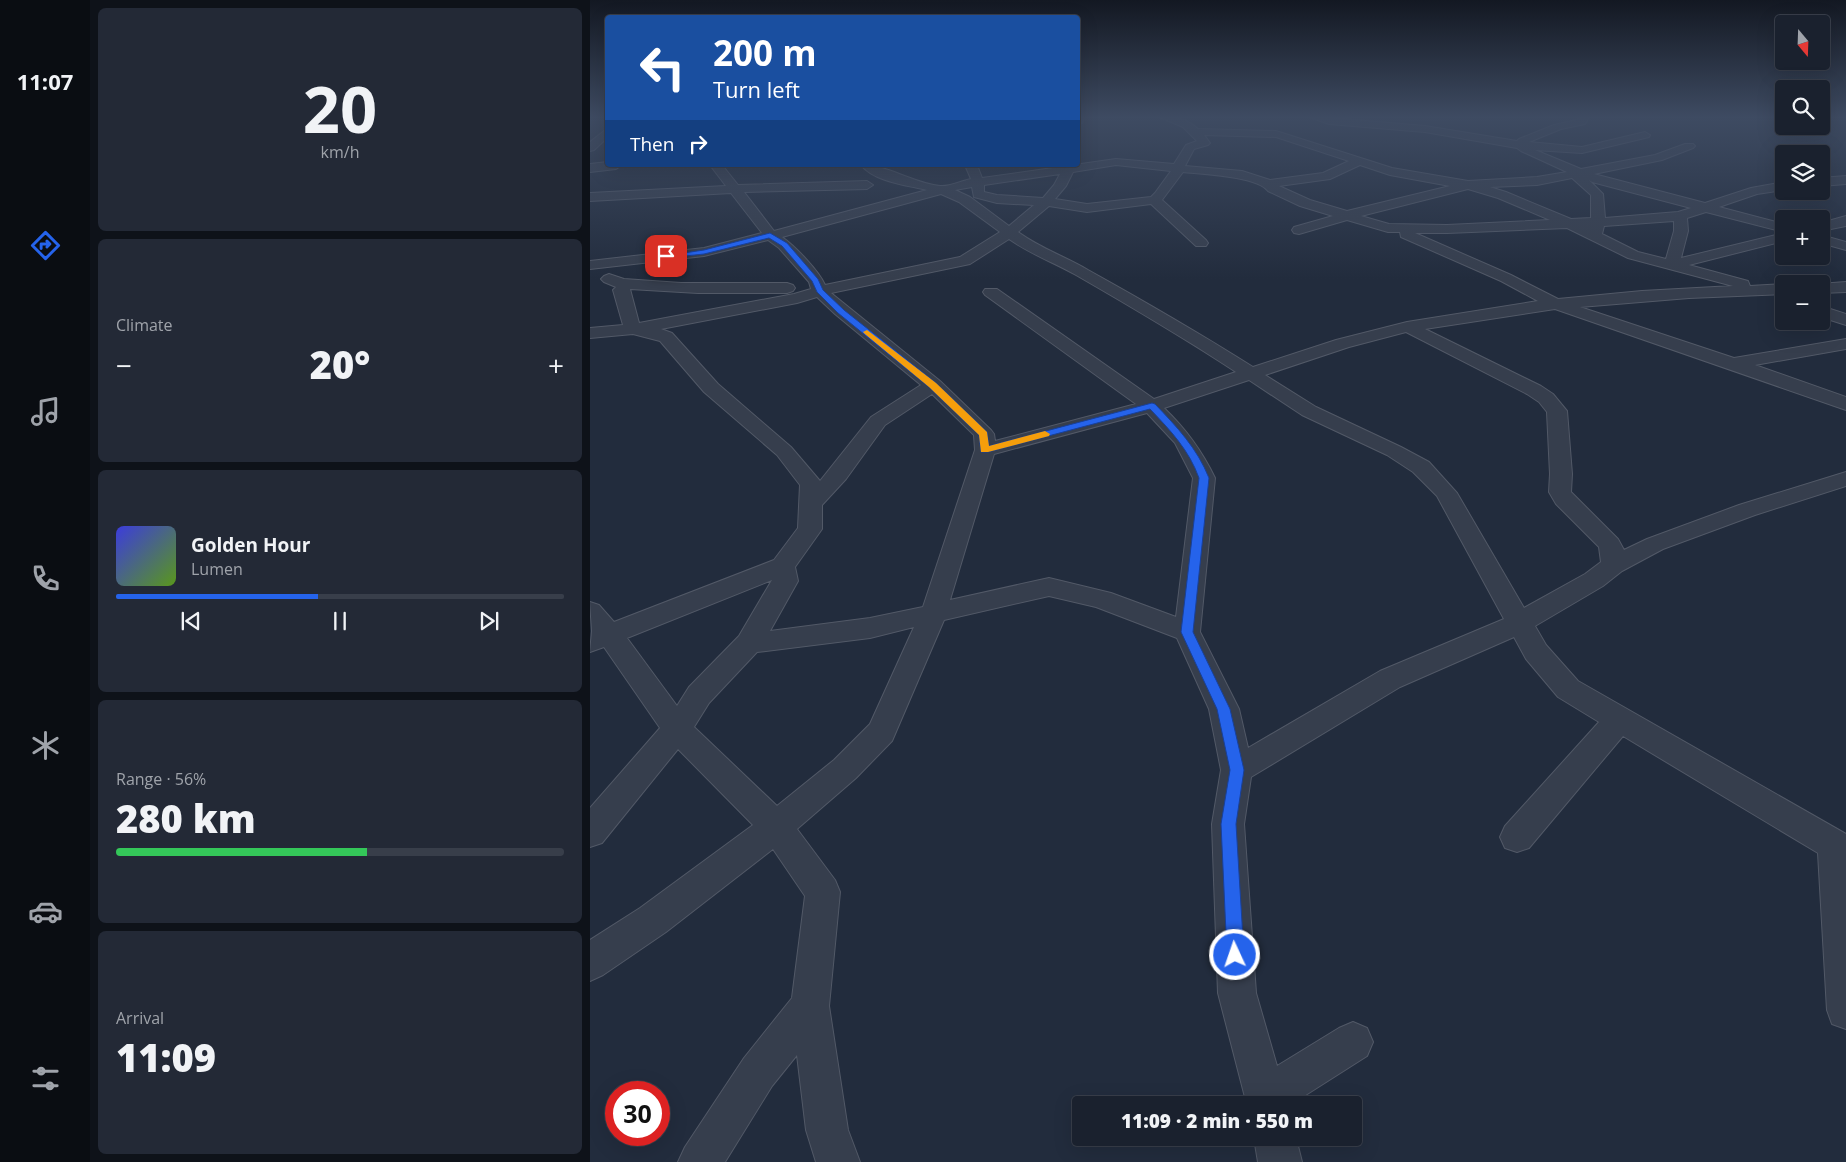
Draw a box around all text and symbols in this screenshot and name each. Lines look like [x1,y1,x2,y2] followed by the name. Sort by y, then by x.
[1775,15,1830,70] north arrow
[1775,15,1830,330] map controls
[713,29,817,76] text: 200 m
[630,35,695,100] icon: left
[303,64,377,152] text: 20
[17,66,73,96] text: 11:07
[713,74,800,104] text: Turn left
[1775,80,1830,135] button: search
[684,130,712,158] icon: right
[630,131,674,157] text: Then
[321,141,359,163] text: km/h
[1775,145,1830,200] button: layers
[1775,210,1830,265] button: +
[28,228,63,263] icon: directions
[645,235,687,277] pin
[652,242,680,270] icon: arrive
[1775,275,1830,330] button: −
[116,314,173,336] text: Climate
[310,338,370,390] text: 20°
[116,346,132,384] text: −
[548,346,564,384] text: +
[28,394,63,429] icon: music
[191,532,310,558] text: Golden Hour
[191,558,243,580] text: Lumen
[28,561,63,596] icon: phone
[177,607,205,635] icon: previous
[326,607,354,635] icon: pause
[475,607,503,635] icon: next
[28,728,63,763] icon: climate
[116,768,206,790] text: Range · 56%
[116,792,256,844] text: 280 km
[28,894,63,929] icon: car
[1208,928,1260,980] position arrow
[116,1007,164,1029] text: Arrival
[116,1031,216,1083] text: 11:09
[28,1061,63,1096] icon: filters
[605,1081,670,1146] speed limit sign: 30
[1121,1108,1313,1134] text: 11:09 · 2 min · 550 m

